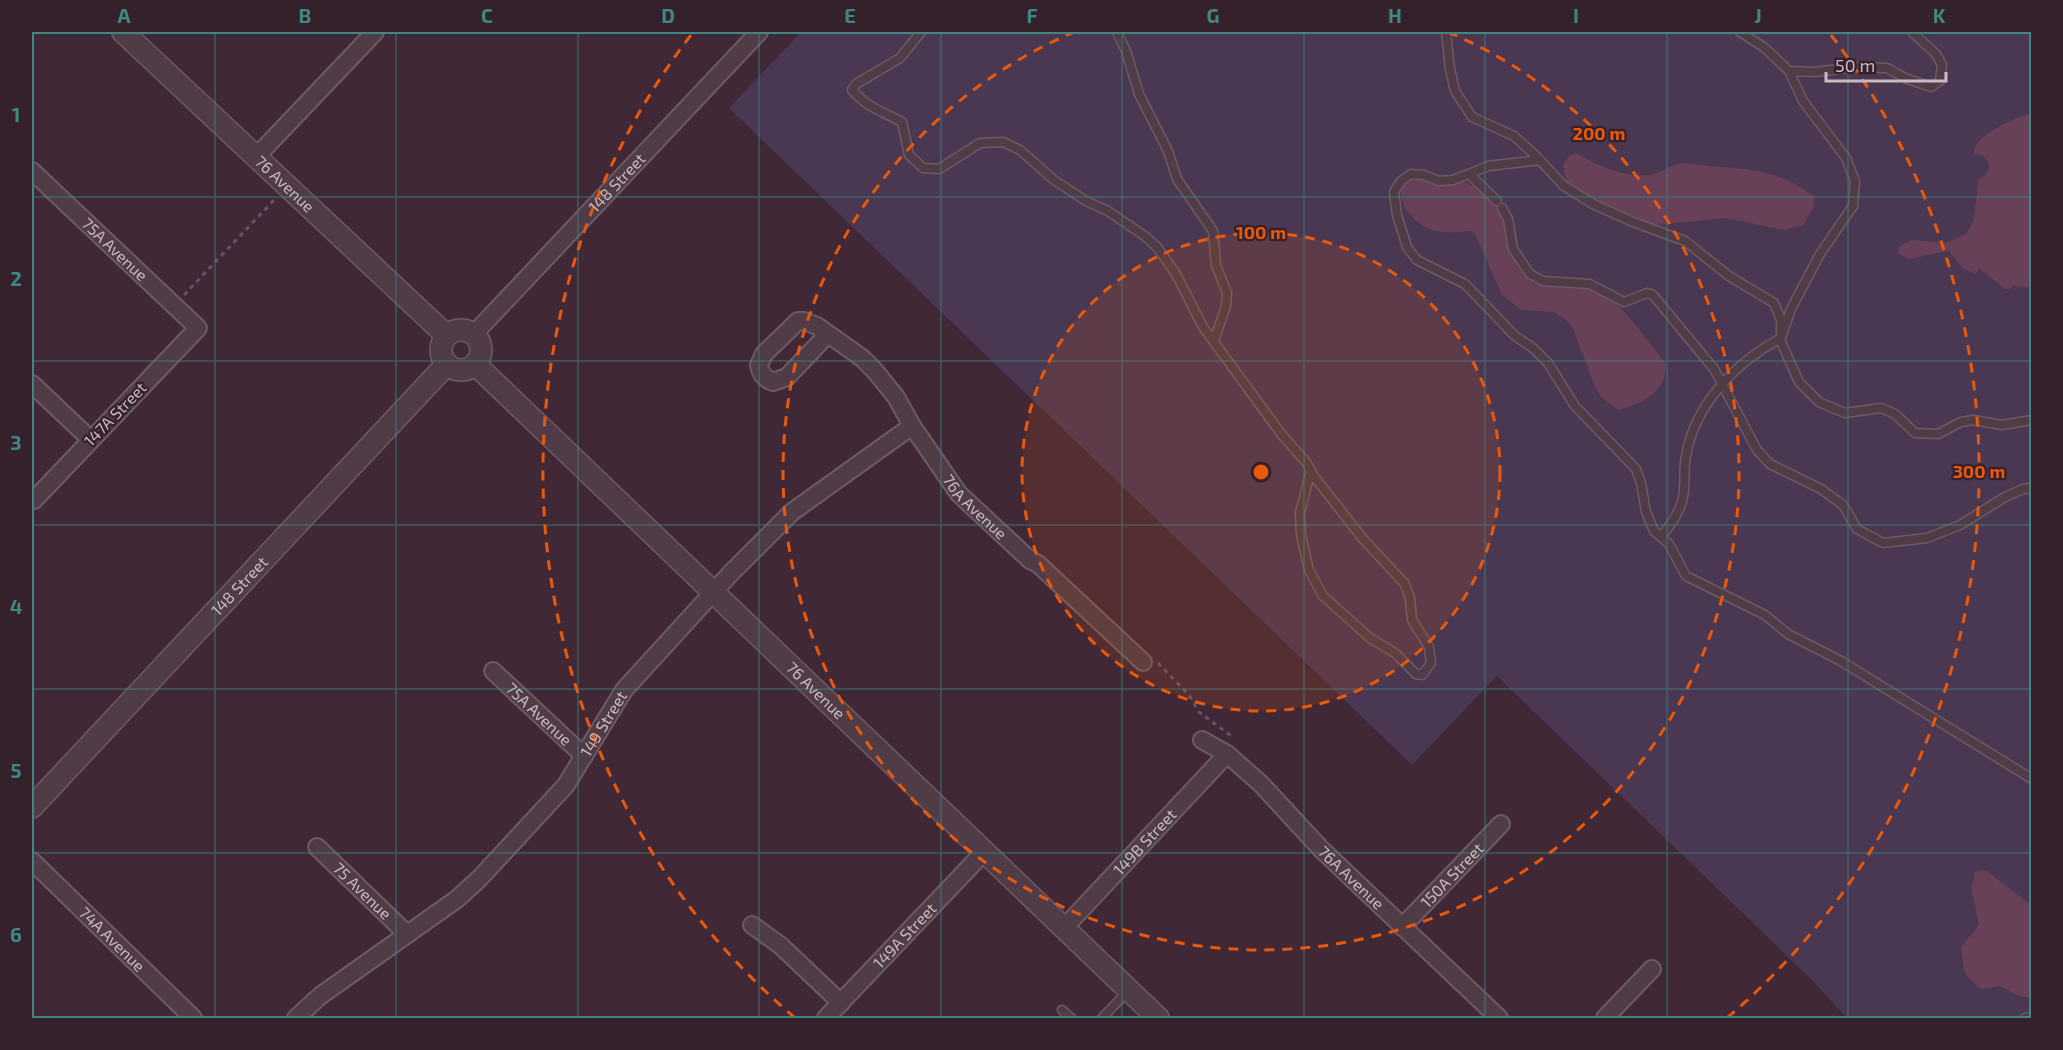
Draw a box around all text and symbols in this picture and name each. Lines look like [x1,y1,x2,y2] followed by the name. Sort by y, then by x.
[117,3,131,27] text: A
[299,3,311,27] text: B
[481,3,493,27] text: C
[661,3,675,27] text: D
[844,3,856,27] text: E
[1026,3,1038,27] text: F
[1207,3,1219,27] text: G
[1388,3,1402,27] text: H
[1573,3,1579,27] text: I
[1754,3,1762,27] text: J
[1933,3,1946,27] text: K
[1826,45,1946,83] scale bar
[1835,54,1875,76] text: 50 m
[12,102,20,126] text: 1
[1573,122,1625,144] text: 200 m
[584,149,649,216] street label: 148 Street
[252,151,319,216] street label: 76 Avenue
[78,213,152,284] street label: 75A Avenue
[1236,221,1286,243] text: 100 m
[10,266,22,290] text: 2
[80,378,150,450] street label: 147A Street
[10,430,22,454] text: 3
[1953,460,2005,482] text: 300 m
[1251,462,1271,482] centre of rings
[939,470,1011,543] street label: 76A Avenue
[207,552,271,619] street label: 148 Street
[10,594,23,618] text: 4
[783,658,850,723] street label: 76 Avenue
[503,678,576,749] street label: 75A Avenue
[576,687,630,760] street label: 149 Street
[10,758,22,782] text: 5
[1109,805,1180,878] street label: 149B Street
[1416,838,1487,911] street label: 150A Street
[1315,842,1388,913] street label: 76A Avenue
[330,858,396,923] street label: 75 Avenue
[869,898,940,972] street label: 149A Street
[76,903,149,975] street label: 74A Avenue
[10,922,22,946] text: 6

